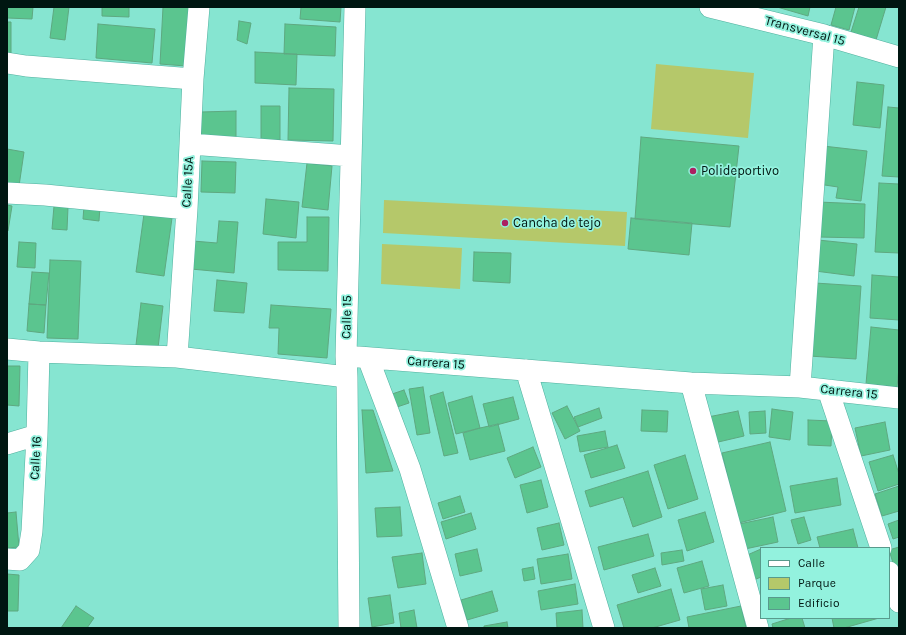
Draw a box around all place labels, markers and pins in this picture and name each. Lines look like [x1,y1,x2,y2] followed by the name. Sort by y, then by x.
[701,163,779,179] place label: Polideportivo
[688,166,698,176] marker: Polideportivo
[513,215,601,231] place label: Cancha de tejo
[500,218,510,228] marker: Cancha de tejo

